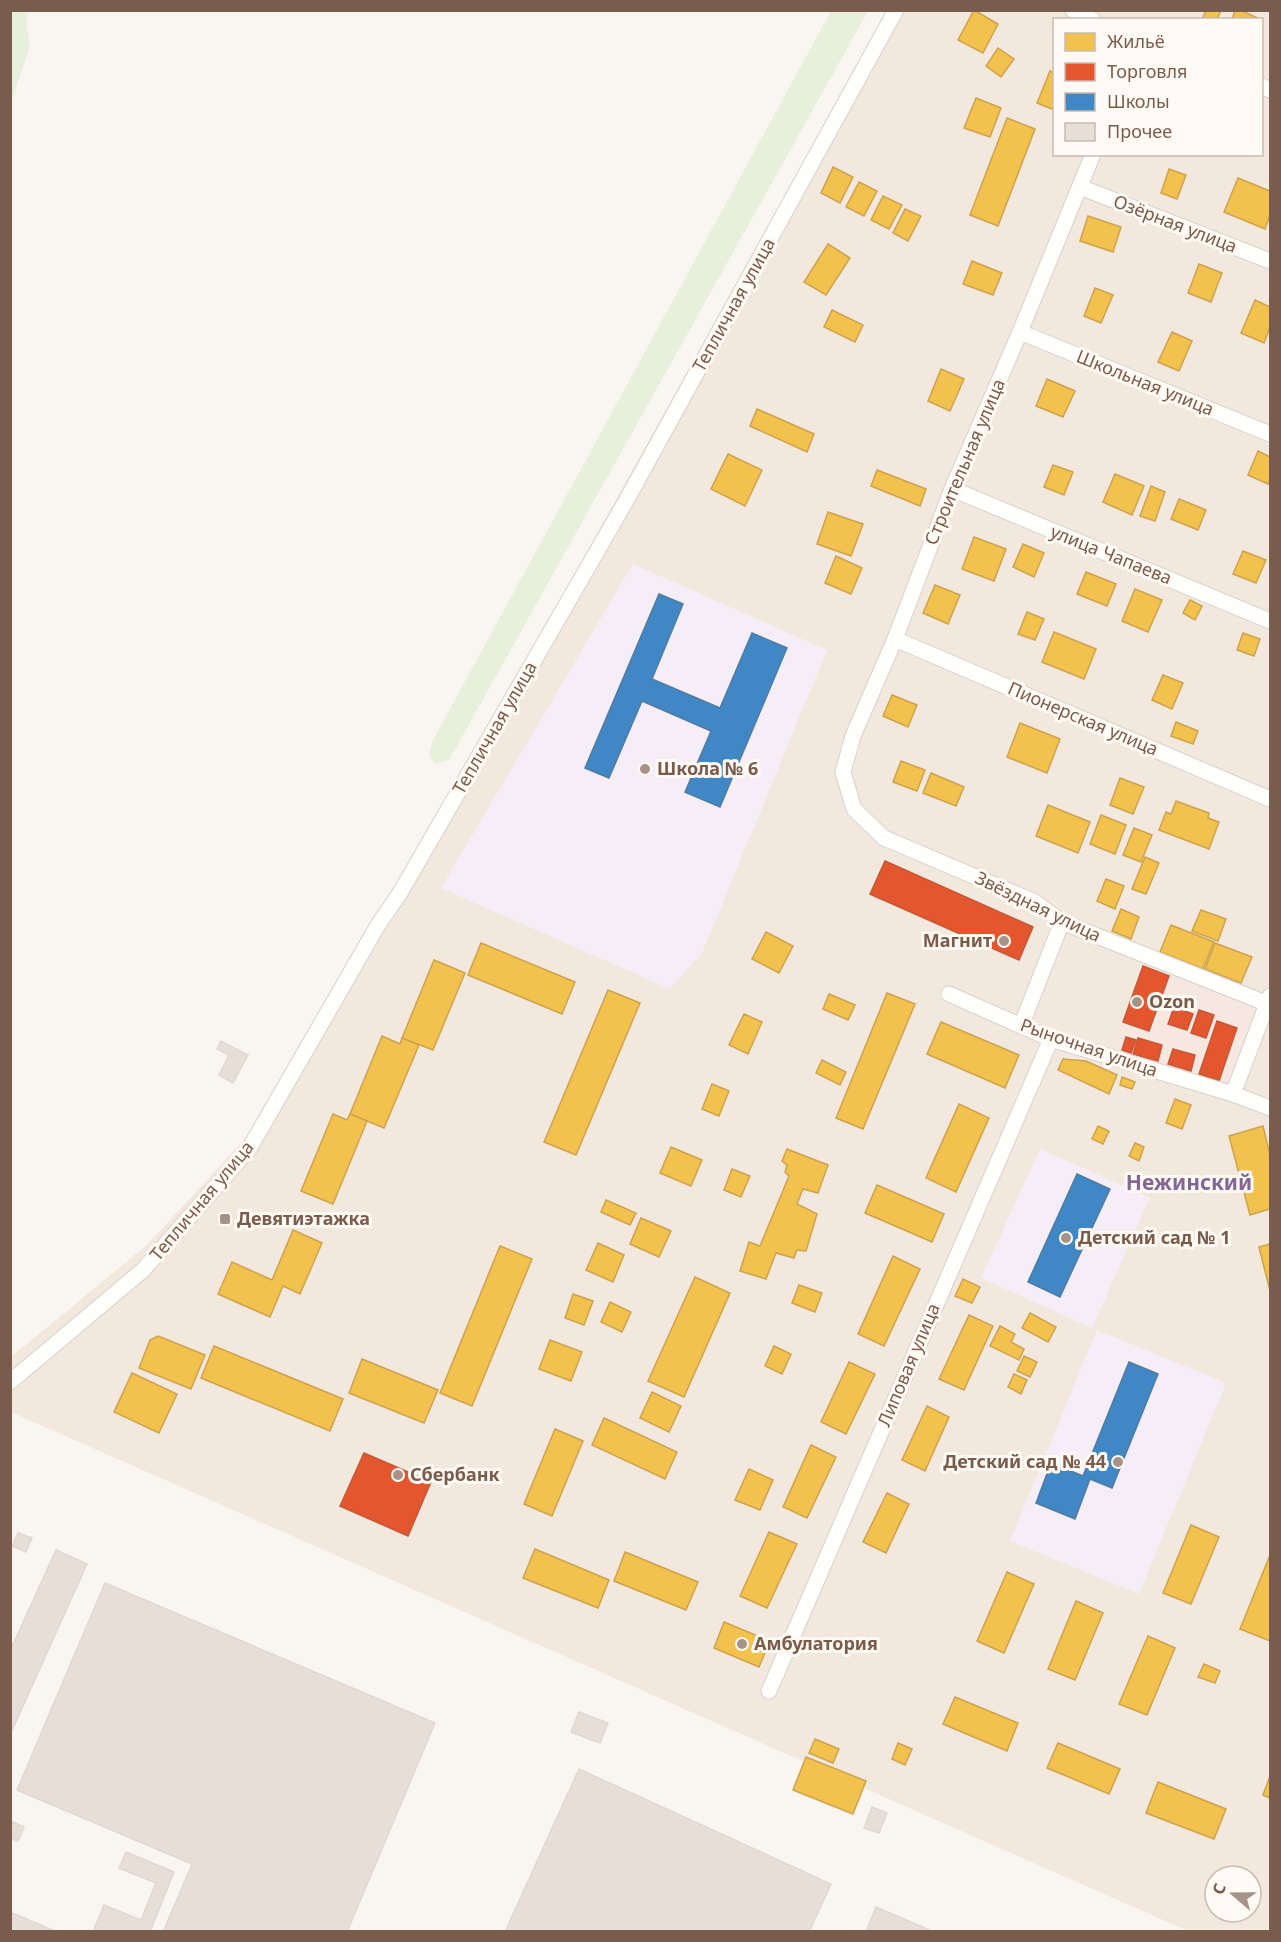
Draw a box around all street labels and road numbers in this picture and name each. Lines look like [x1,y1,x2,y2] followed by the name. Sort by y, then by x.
[1110,188,1241,258] street label: Озёрная улица
[686,233,780,376] street label: Тепличная улица
[1073,344,1218,421] street label: Школьная улица
[918,375,1010,548] street label: Строительная улица
[1047,519,1176,589] street label: улица Чапаева
[446,657,542,798] street label: Тепличная улица
[1005,676,1162,761] street label: Пионерская улица
[971,865,1105,947] street label: Звёздная улица
[1017,1012,1161,1082] street label: Рыночная улица
[144,1135,259,1265] street label: Тепличная улица
[871,1299,945,1430] street label: Липовая улица

